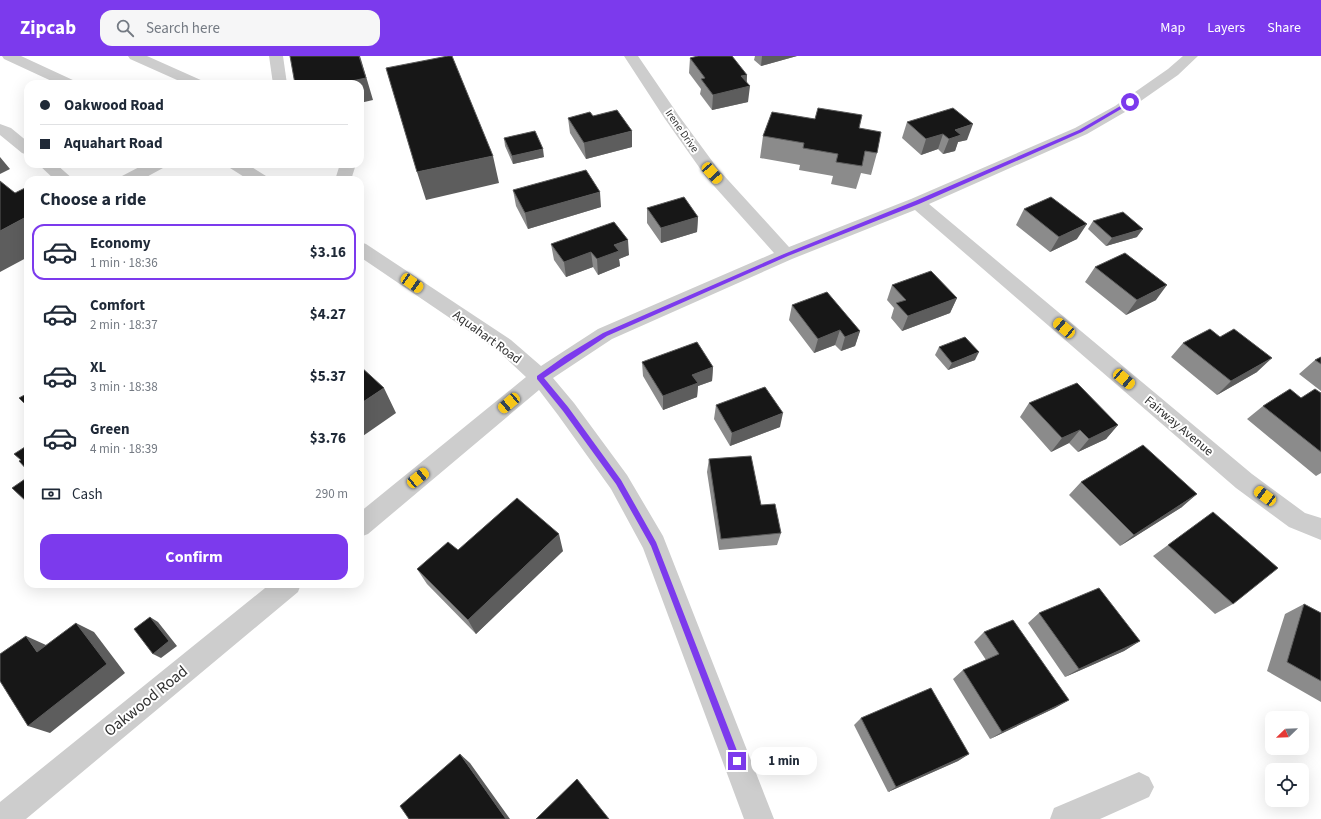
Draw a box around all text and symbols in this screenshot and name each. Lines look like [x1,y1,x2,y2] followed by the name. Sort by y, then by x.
[100,10,380,46] search box
[20,15,76,42] text: Zipcab
[114,17,136,39] icon: search
[146,18,220,39] text: Search here
[1160,18,1185,38] text: Map
[1207,18,1245,38] text: Layers
[1267,18,1301,38] text: Share
[1121,93,1139,111] route start
[64,95,164,116] text: Oakwood Road
[662,106,703,156] street label: Irene Drive
[64,133,163,154] text: Aquahart Road
[700,160,724,186] car
[40,187,146,212] text: Choose a ride
[90,233,151,254] text: Economy
[42,234,78,270] icon: car
[310,242,346,263] text: $3.16
[90,254,158,272] text: 1 min · 18:36
[399,271,425,295] car
[90,295,145,316] text: Comfort
[42,296,78,332] icon: car
[310,304,346,325] text: $4.27
[449,306,525,368] street label: Aquahart Road
[90,316,158,334] text: 2 min · 18:37
[1051,316,1077,340] car
[90,357,106,378] text: XL
[42,358,78,394] icon: car
[310,366,346,387] text: $5.37
[1111,367,1137,391] car
[90,378,158,396] text: 3 min · 18:38
[496,391,522,415] car
[1141,392,1217,460] street label: Fairway Avenue
[90,419,130,440] text: Green
[42,420,78,456] icon: car
[310,428,346,449] text: $3.76
[90,440,158,458] text: 4 min · 18:39
[405,466,431,490] car
[40,483,62,505] icon: cash
[72,484,103,505] text: Cash
[1252,484,1278,508] car
[315,485,348,503] text: 290 m
[40,534,348,580] button: Confirm
[100,660,192,742] street label: Oakwood Road
[1265,711,1309,755] north arrow
[1265,711,1309,807] map controls
[751,747,817,775] callout: 1 min
[728,752,746,770] route end
[768,752,800,770] text: 1 min
[1265,763,1309,807] button: locate

